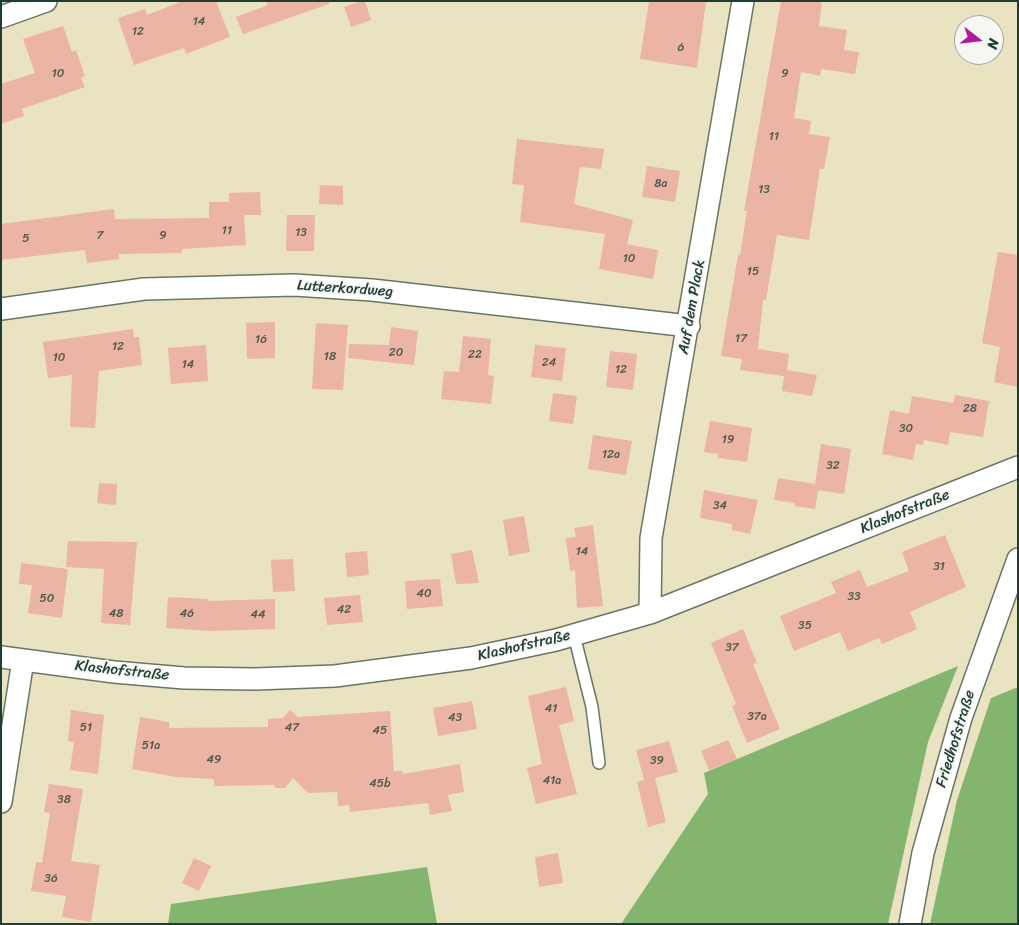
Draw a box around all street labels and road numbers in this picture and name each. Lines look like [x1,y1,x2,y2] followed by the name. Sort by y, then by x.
[675,258,709,356] street label: Auf dem Plack
[296,277,394,301] street label: Lutterkordweg
[858,486,952,538] street label: Klashofstraße
[476,627,572,665] street label: Klashofstraße
[74,657,170,685] street label: Klashofstraße
[933,688,979,790] street label: Friedhofstraße

